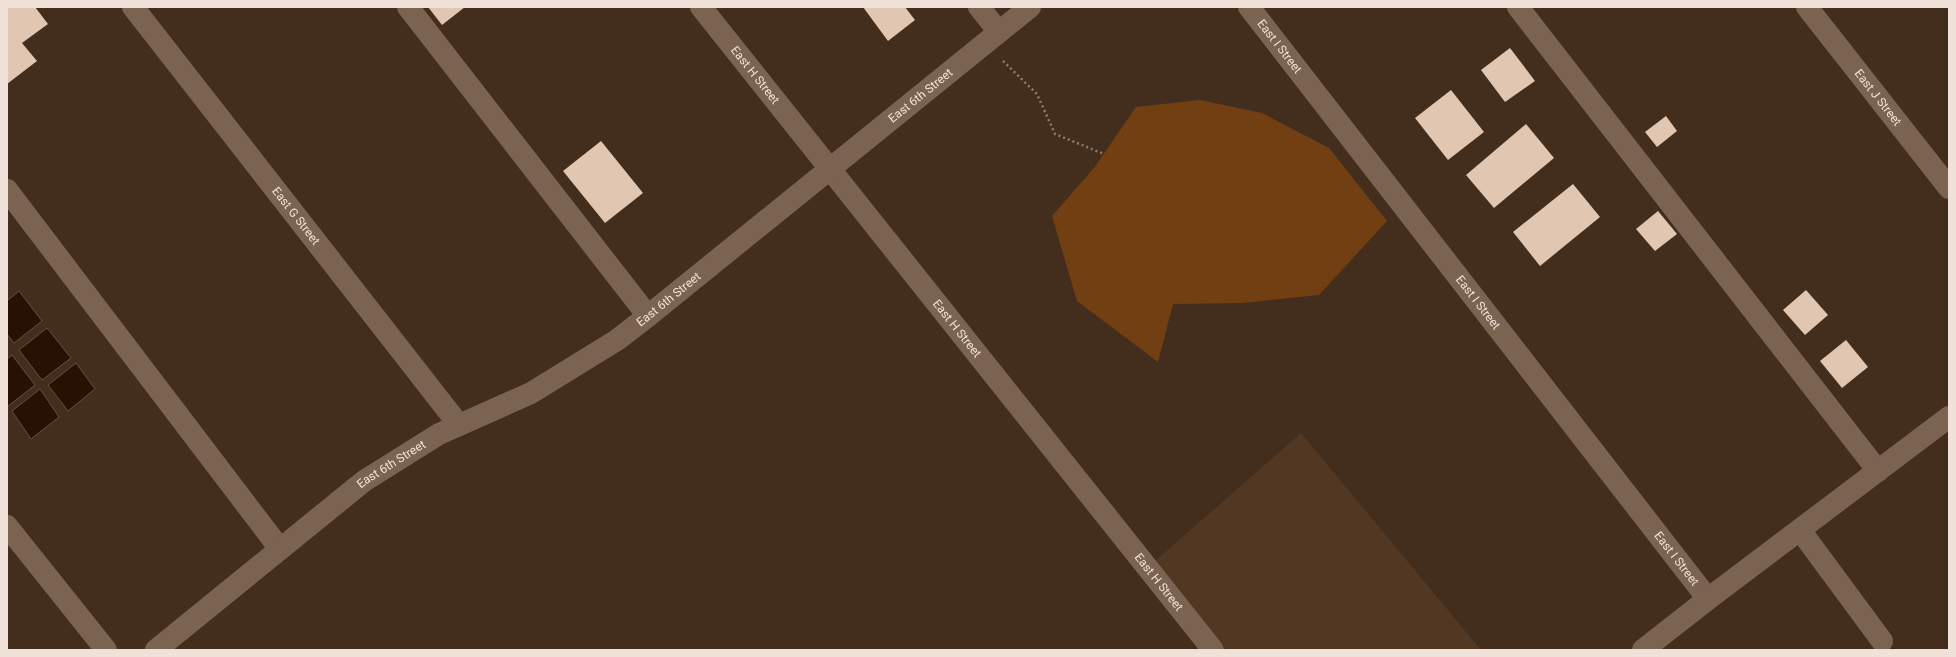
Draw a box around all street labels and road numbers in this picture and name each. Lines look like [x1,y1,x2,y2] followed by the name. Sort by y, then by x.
[1254,17,1305,76] street label: East I Street
[728,43,782,107] street label: East H Street
[886,65,956,126] street label: East 6th Street
[1852,66,1904,129] street label: East J Street
[269,184,323,248] street label: East G Street
[634,269,704,329] street label: East 6th Street
[1453,273,1503,332] street label: East I Street
[930,297,984,360] street label: East H Street
[354,437,428,491] street label: East 6th Street
[1651,529,1702,588] street label: East I Street
[1132,550,1186,614] street label: East H Street

